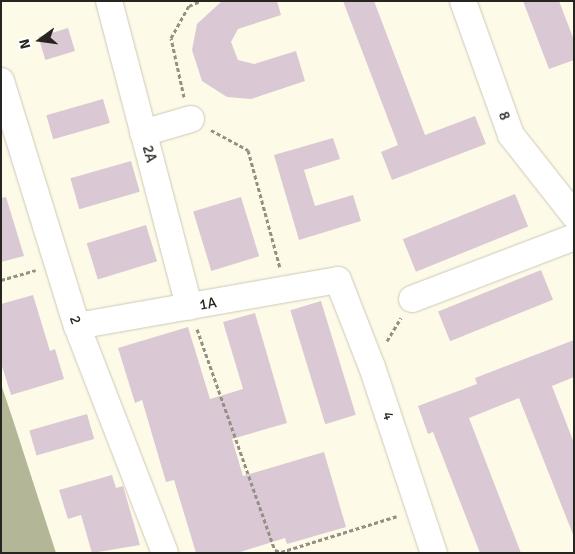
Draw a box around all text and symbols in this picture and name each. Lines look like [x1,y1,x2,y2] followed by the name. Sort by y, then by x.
[15,15,65,65] north arrow
[16,37,34,51] text: N
[494,109,514,123] street label: 8
[138,143,160,165] street label: 2A
[198,294,218,314] street label: 1A
[65,313,85,327] street label: 2
[378,409,398,423] street label: 4

